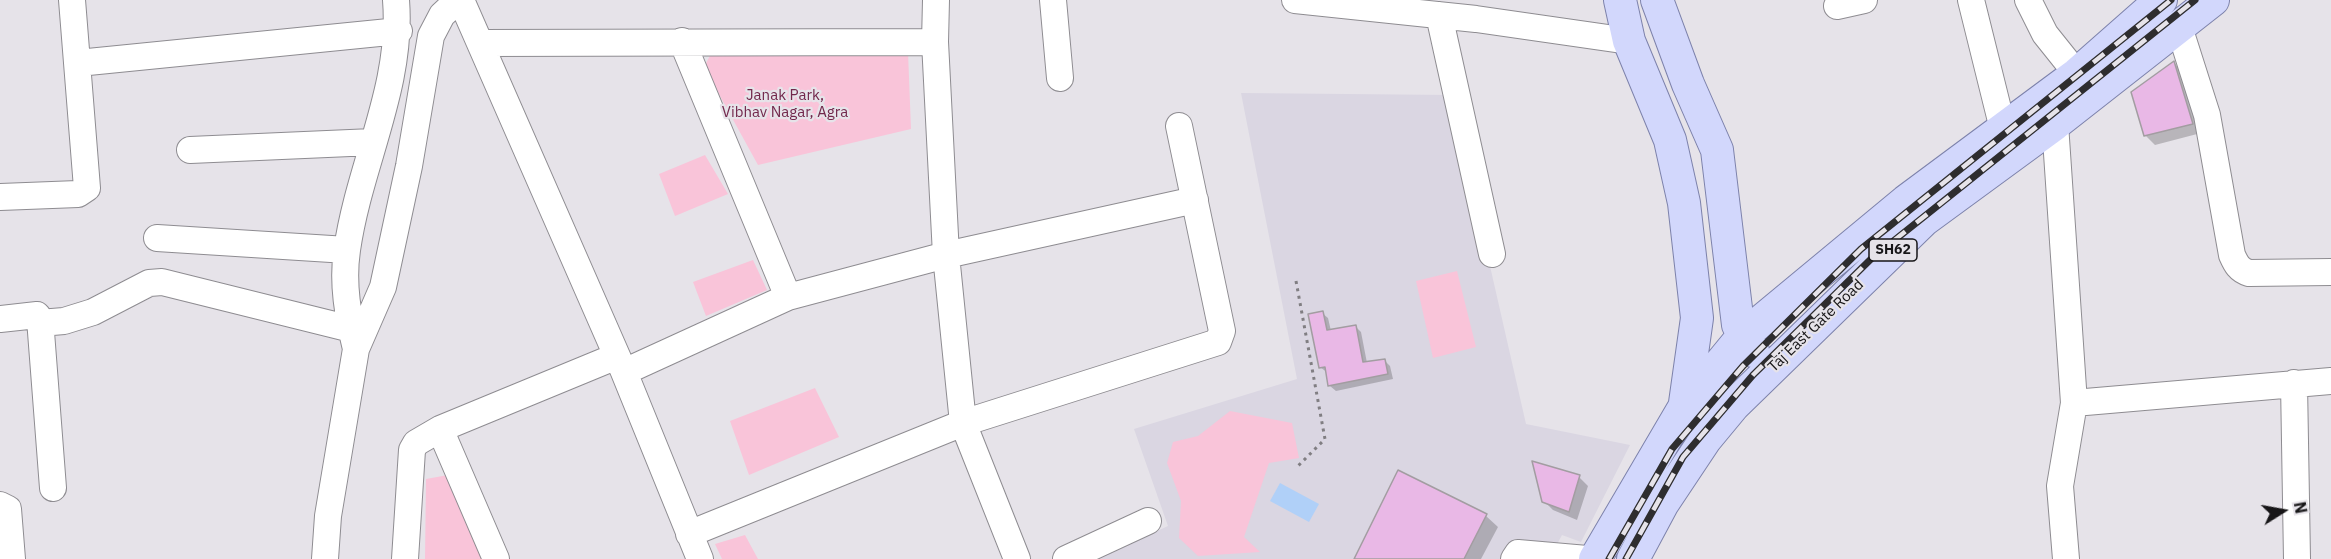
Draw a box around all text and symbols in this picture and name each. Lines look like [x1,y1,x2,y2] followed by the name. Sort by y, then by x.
[722,87,848,122] park label: Janak Park, Vibhav Nagar, Agra
[1869,239,1917,261] road number: SH62
[1765,276,1867,376] street label: Taj East Gate Road
[2253,481,2313,541] north arrow
[2290,500,2312,515] text: N

